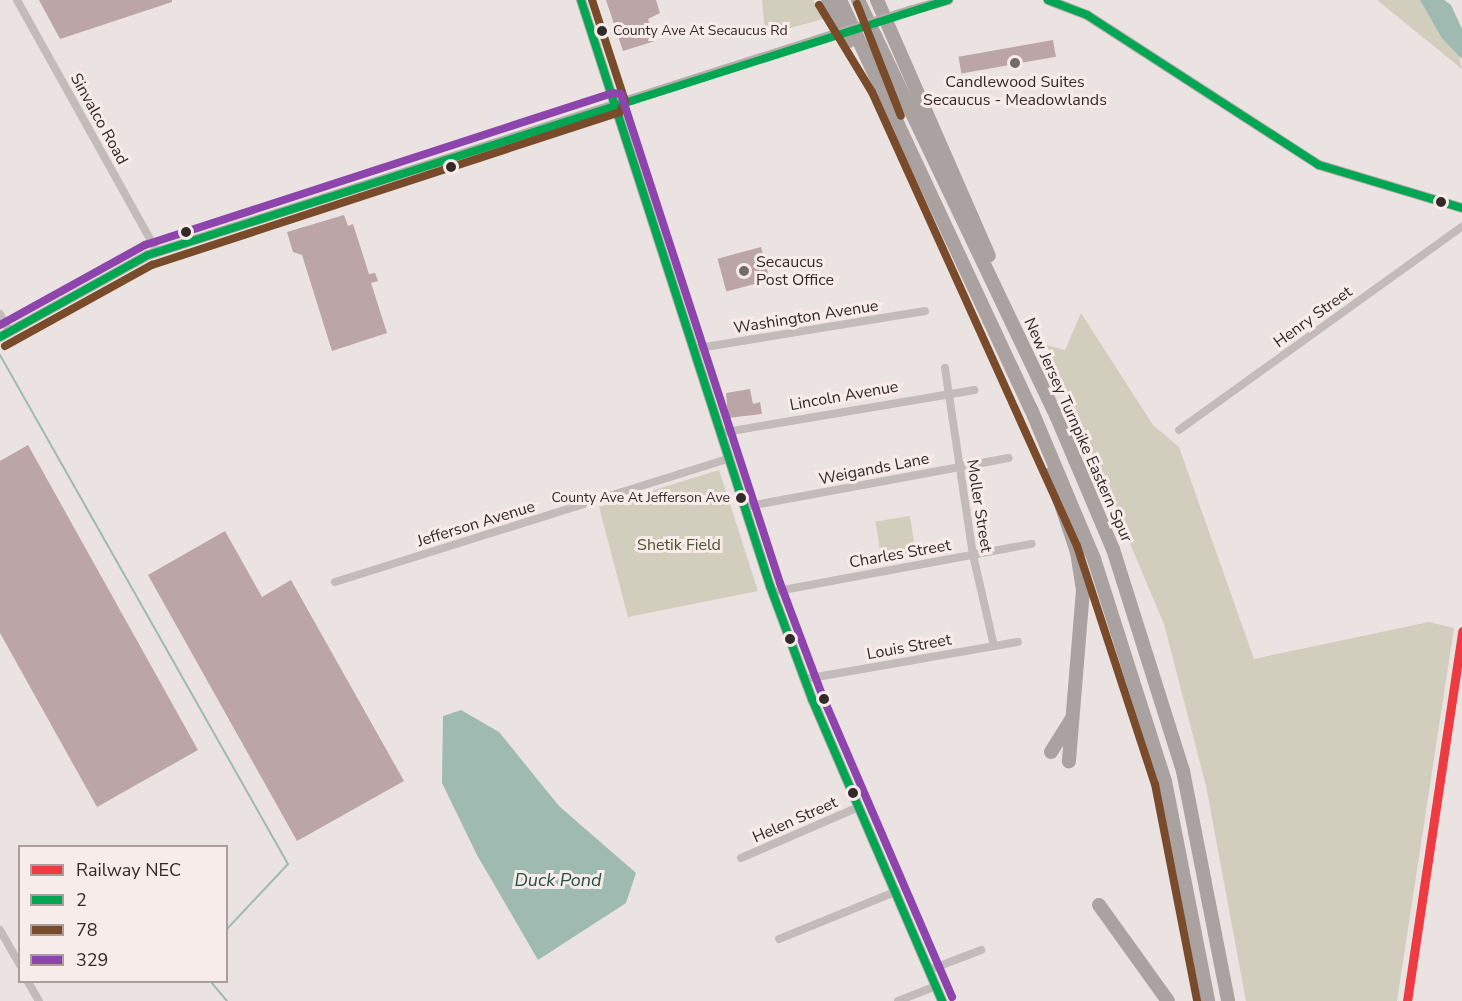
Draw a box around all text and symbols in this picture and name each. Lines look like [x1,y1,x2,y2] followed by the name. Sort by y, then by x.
[613,23,788,39] place label: County Ave At Secaucus Rd
[596,25,608,37] marker: County Ave At Secaucus Rd
[1008,56,1022,70] marker: Candlewood Suites Secaucus - Meadowlands
[66,70,132,168] street label: Sinvalco Road
[923,72,1107,110] place label: Candlewood Suites Secaucus - Meadowlands
[445,161,457,173] unlabelled marker
[1435,196,1447,208] unlabelled marker
[180,226,192,238] unlabelled marker
[756,252,834,290] place label: Secaucus Post Office
[737,264,751,278] marker: Secaucus Post Office
[1270,282,1356,352] street label: Henry Street
[732,296,880,338] street label: Washington Avenue
[1020,315,1136,545] street label: New Jersey Turnpike Eastern Spur
[788,377,900,415] street label: Lincoln Avenue
[817,449,931,489] street label: Weigands Lane
[962,458,996,554] street label: Moller Street
[551,490,730,506] place label: County Ave At Jefferson Ave
[735,492,747,504] marker: County Ave At Jefferson Ave
[415,497,537,551] street label: Jefferson Avenue
[637,535,721,555] park label: Shetik Field
[848,536,952,572] street label: Charles Street
[865,630,953,664] street label: Louis Street
[784,633,796,645] unlabelled marker
[818,693,830,705] unlabelled marker
[847,787,859,799] unlabelled marker
[750,793,840,847] street label: Helen Street
[18,845,228,983] legend
[76,858,181,882] text: Railway NEC
[514,869,602,891] water label: Duck Pond
[76,888,87,912] text: 2
[76,918,98,942] text: 78
[76,948,108,972] text: 329

